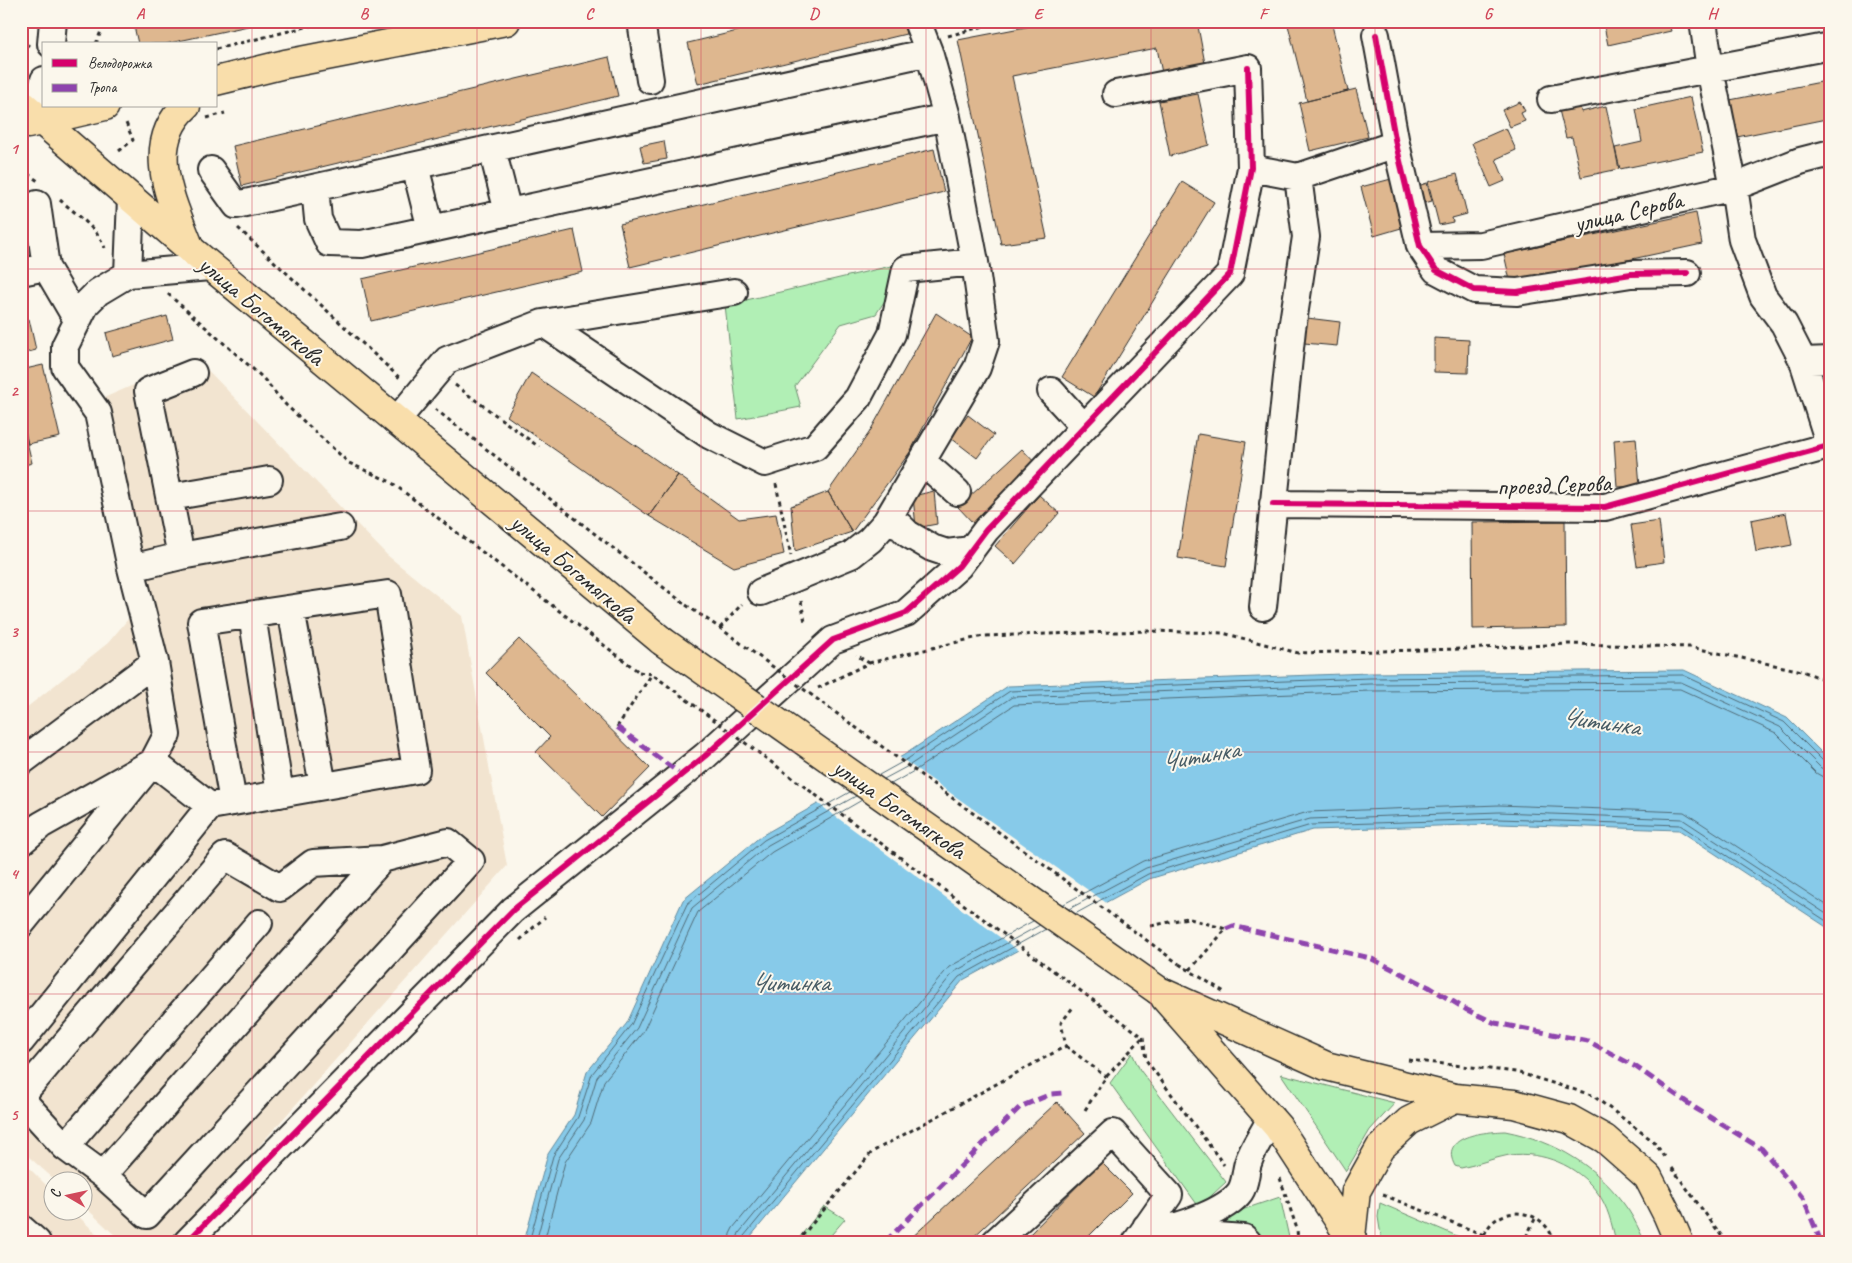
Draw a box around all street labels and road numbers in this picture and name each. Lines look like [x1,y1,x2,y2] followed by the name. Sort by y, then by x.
[1569,183,1688,240] street label: улица Серова
[190,247,333,374] street label: улица Богомягкова
[1496,467,1614,503] street label: проезд Серова
[502,505,645,632] street label: улица Богомягкова
[825,750,974,868] street label: улица Богомягкова

